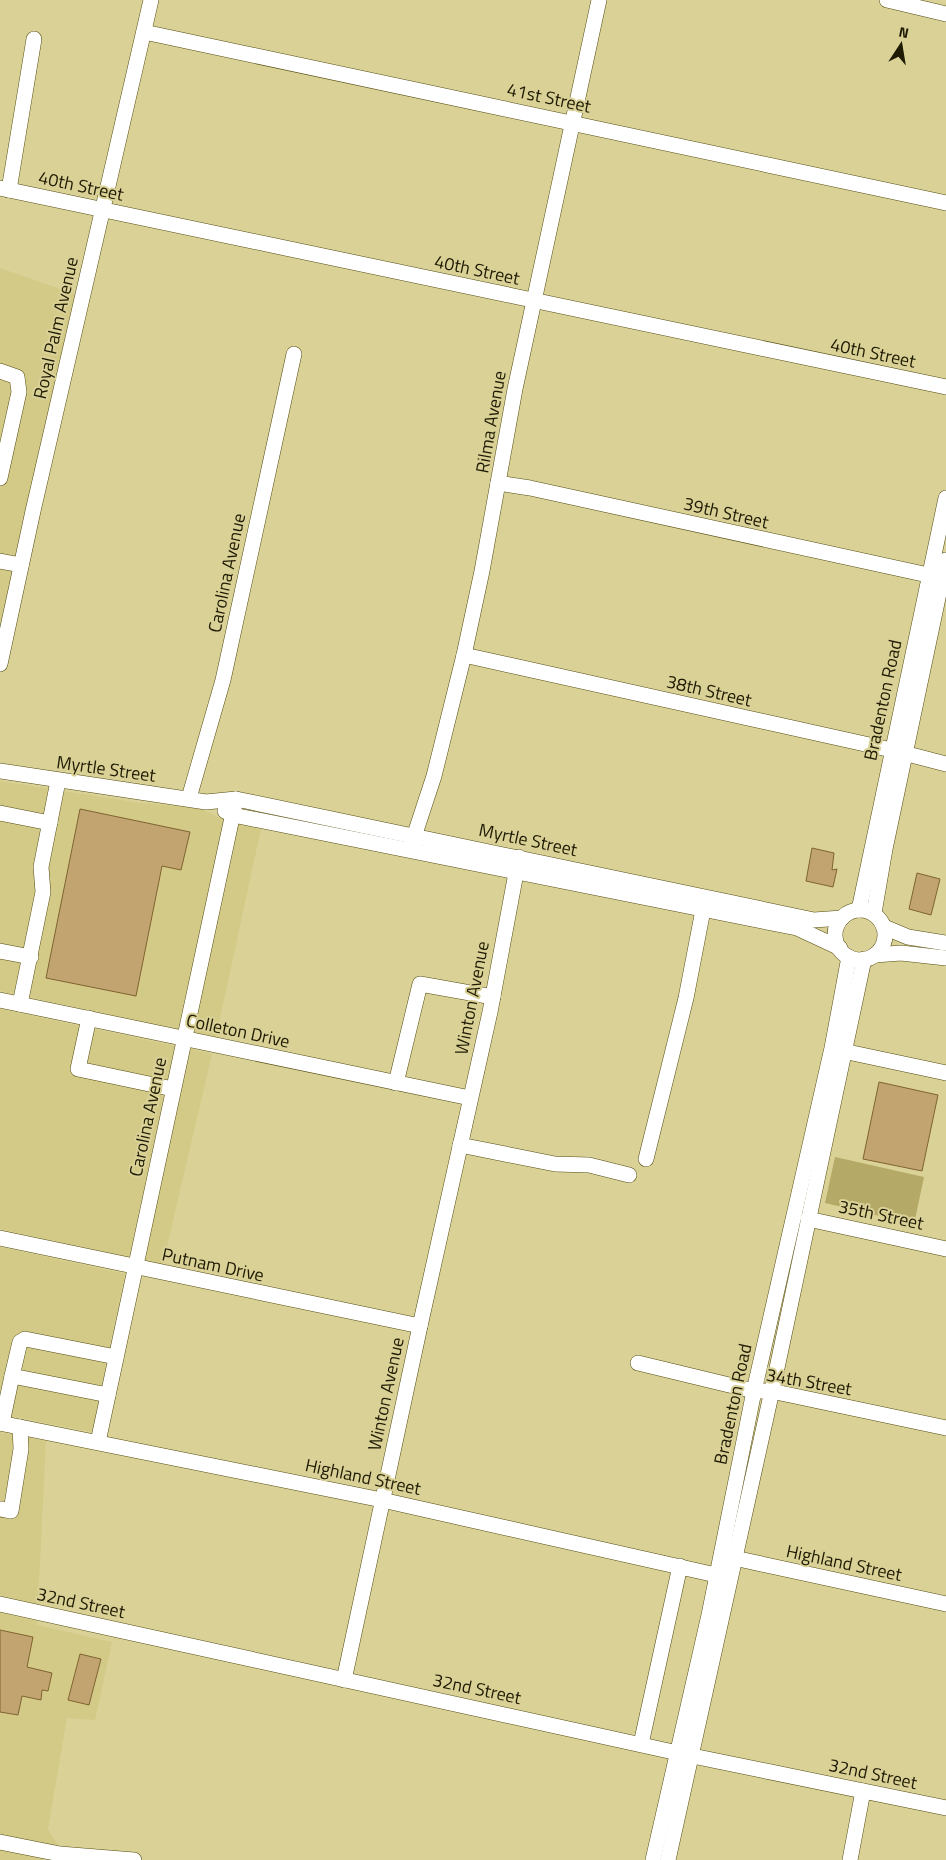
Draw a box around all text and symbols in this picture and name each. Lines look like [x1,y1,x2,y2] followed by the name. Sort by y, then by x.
[876,20,926,70] north arrow
[897,21,911,43] text: N
[505,75,594,120] street label: 41st Street
[36,163,127,208] street label: 40th Street
[432,247,523,292] street label: 40th Street
[26,254,85,402] street label: Royal Palm Avenue
[828,330,919,375] street label: 40th Street
[468,369,513,475] street label: Rilma Avenue
[681,490,772,536] street label: 39th Street
[201,511,252,635] street label: Carolina Avenue
[857,637,909,763] street label: Bradenton Road
[664,668,755,714] street label: 38th Street
[55,748,158,789] street label: Myrtle Street
[476,816,580,863] street label: Myrtle Street
[447,939,496,1057] street label: Winton Avenue
[184,1006,292,1055] street label: Colleton Drive
[122,1055,173,1179] street label: Carolina Avenue
[836,1192,927,1237] street label: 35th Street
[160,1241,267,1288] street label: Putnam Drive
[360,1335,411,1453] street label: Winton Avenue
[707,1341,759,1467] street label: Bradenton Road
[764,1361,855,1402] street label: 34th Street
[303,1451,424,1502] street label: Highland Street
[784,1537,905,1588] street label: Highland Street
[34,1580,128,1625] street label: 32nd Street
[430,1666,524,1711] street label: 32nd Street
[826,1751,920,1796] street label: 32nd Street

